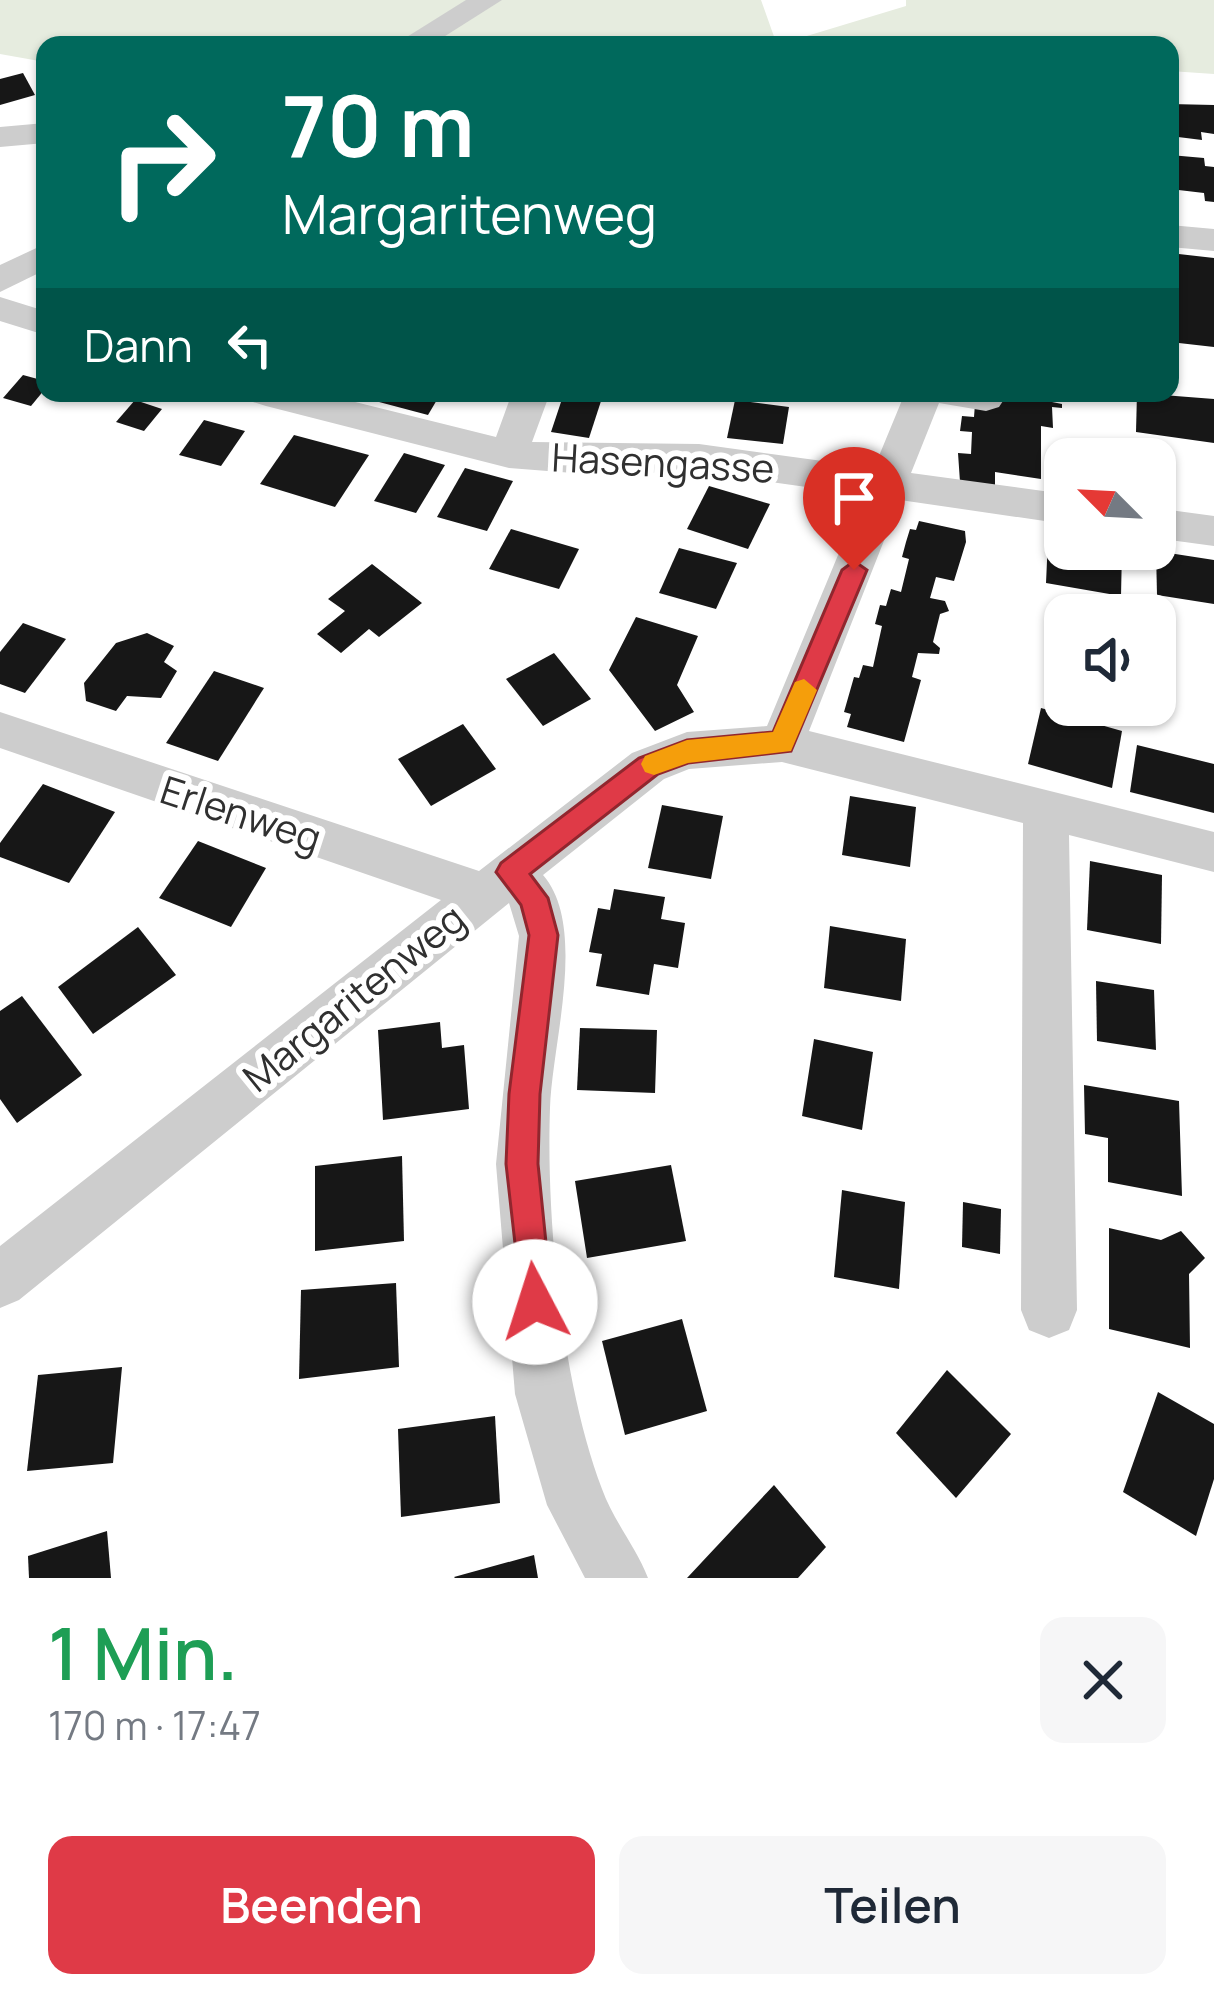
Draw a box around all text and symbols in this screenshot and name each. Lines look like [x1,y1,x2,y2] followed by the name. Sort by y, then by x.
[282,67,474,182] text: 70 m
[84,84,240,240] icon: right
[282,176,657,250] text: Margaritenweg
[217,312,283,378] icon: left
[84,314,193,376] text: Dann
[550,429,776,495] street label: Hasengasse
[1044,438,1176,570] north arrow
[1044,438,1176,726] map controls
[803,447,905,570] pin
[821,465,887,531] icon: arrive
[1044,594,1176,726] button: sound
[154,762,329,864] street label: Erlenweg
[231,891,476,1103] street label: Margaritenweg
[472,1239,598,1365] position arrow
[48,1603,238,1702] text: 1 Min.
[1040,1617,1166,1743] button: close
[48,1698,261,1752] text: 170 m · 17:47
[48,1836,595,1974] button: Beenden
[619,1836,1166,1974] button: Teilen

